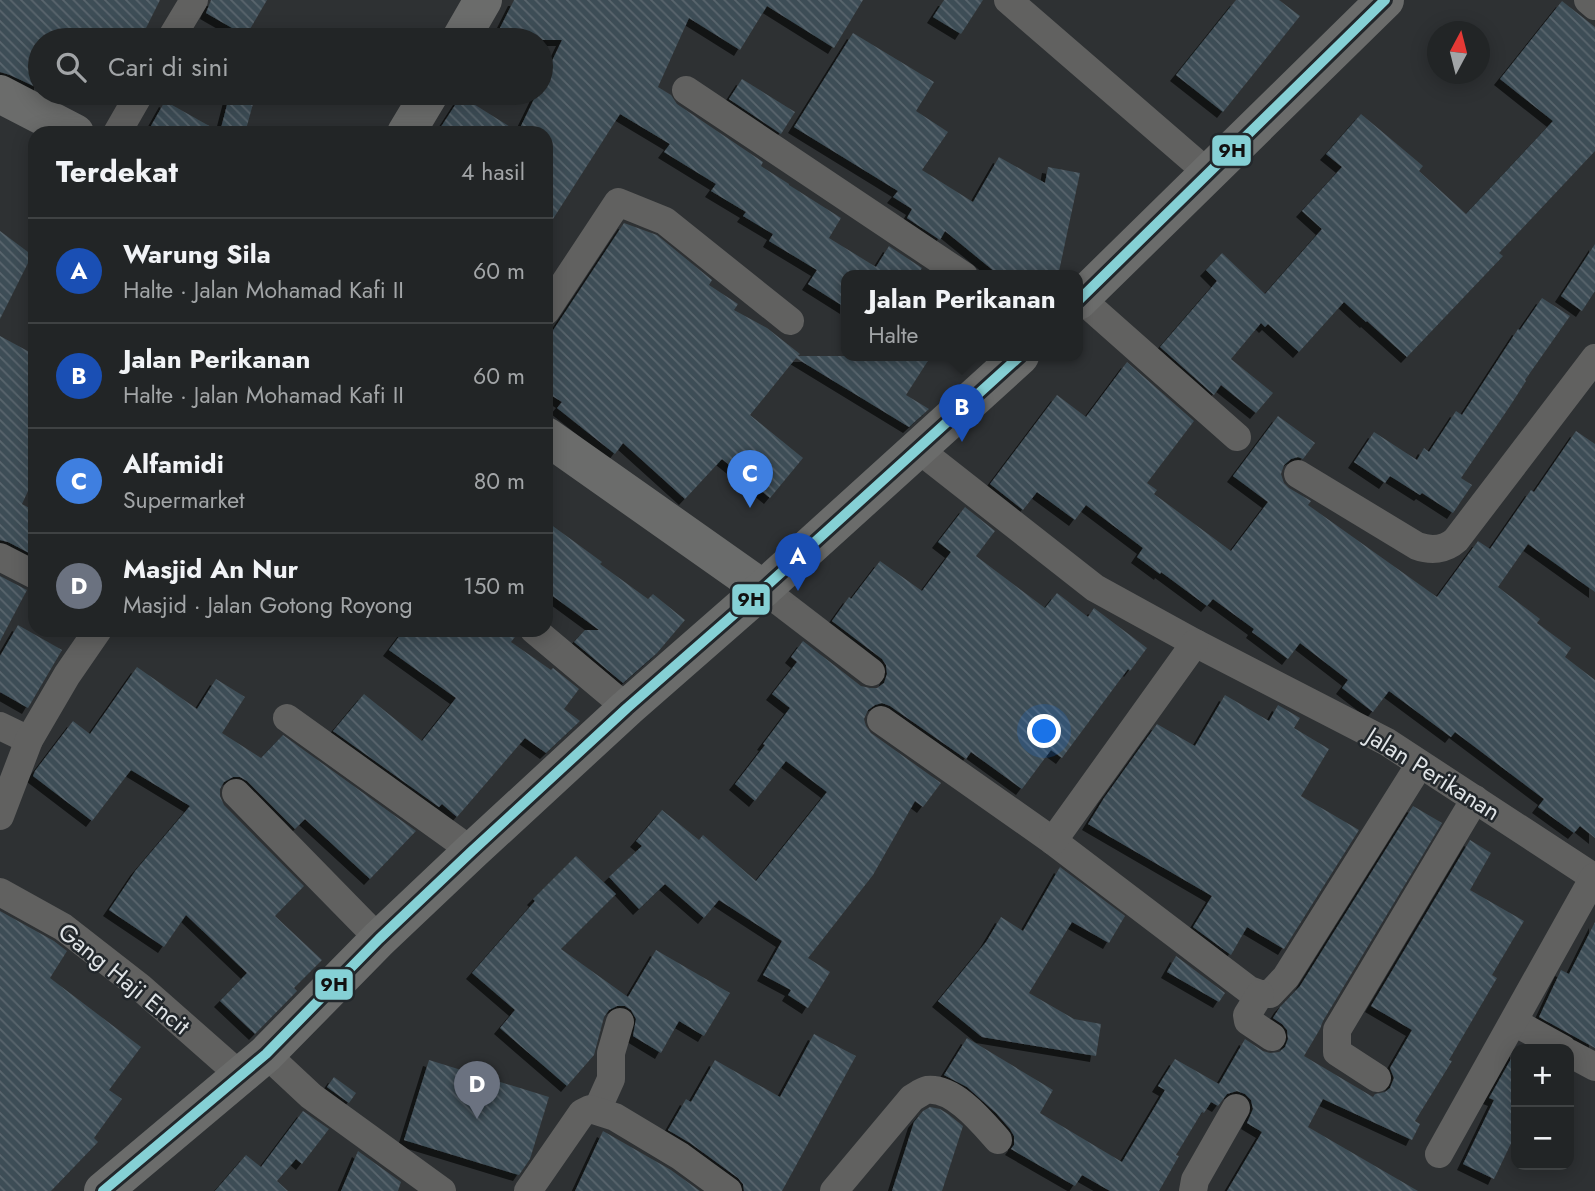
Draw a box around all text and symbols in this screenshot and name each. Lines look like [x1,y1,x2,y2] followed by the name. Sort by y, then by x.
[1427,21,1490,84] north arrow
[28,28,553,105] search box
[52,48,90,86] icon: search
[108,48,229,86] text: Cari di sini
[1211,134,1252,167] line badge: 9H
[1218,137,1246,164] text: 9H
[56,150,178,193] text: Terdekat
[461,155,525,189] text: 4 hasil
[123,235,271,273] text: Warung Sila
[71,254,87,288] text: A
[473,254,525,288] text: 60 m
[841,270,1083,361] popup
[123,273,404,307] text: Halte · Jalan Mohamad Kafi II
[868,280,1056,318] text: Jalan Perikanan
[868,318,918,352] text: Halte
[123,340,311,378] text: Jalan Perikanan
[71,359,87,393] text: B
[473,359,525,393] text: 60 m
[123,378,404,412] text: Halte · Jalan Mohamad Kafi II
[939,384,985,442] pin: B
[123,445,224,483] text: Alfamidi
[727,450,773,508] pin: C
[71,464,87,498] text: C
[474,464,525,498] text: 80 m
[123,483,245,517] text: Supermarket
[775,533,821,591] pin: A
[123,550,298,588] text: Masjid An Nur
[71,569,87,603] text: D
[463,569,525,603] text: 150 m
[731,583,771,616] line badge: 9H
[737,586,765,613] text: 9H
[123,588,413,622] text: Masjid · Jalan Gotong Royong
[1027,714,1061,748] your location
[1357,717,1507,829] street label: Jalan Perikanan
[51,914,198,1043] street label: Gang Haji Encit
[314,968,354,1001] line badge: 9H
[320,971,348,998] text: 9H
[1511,1044,1574,1170] map controls
[1511,1044,1574,1107] button: +
[454,1061,500,1119] pin: D
[1511,1107,1574,1170] button: −

